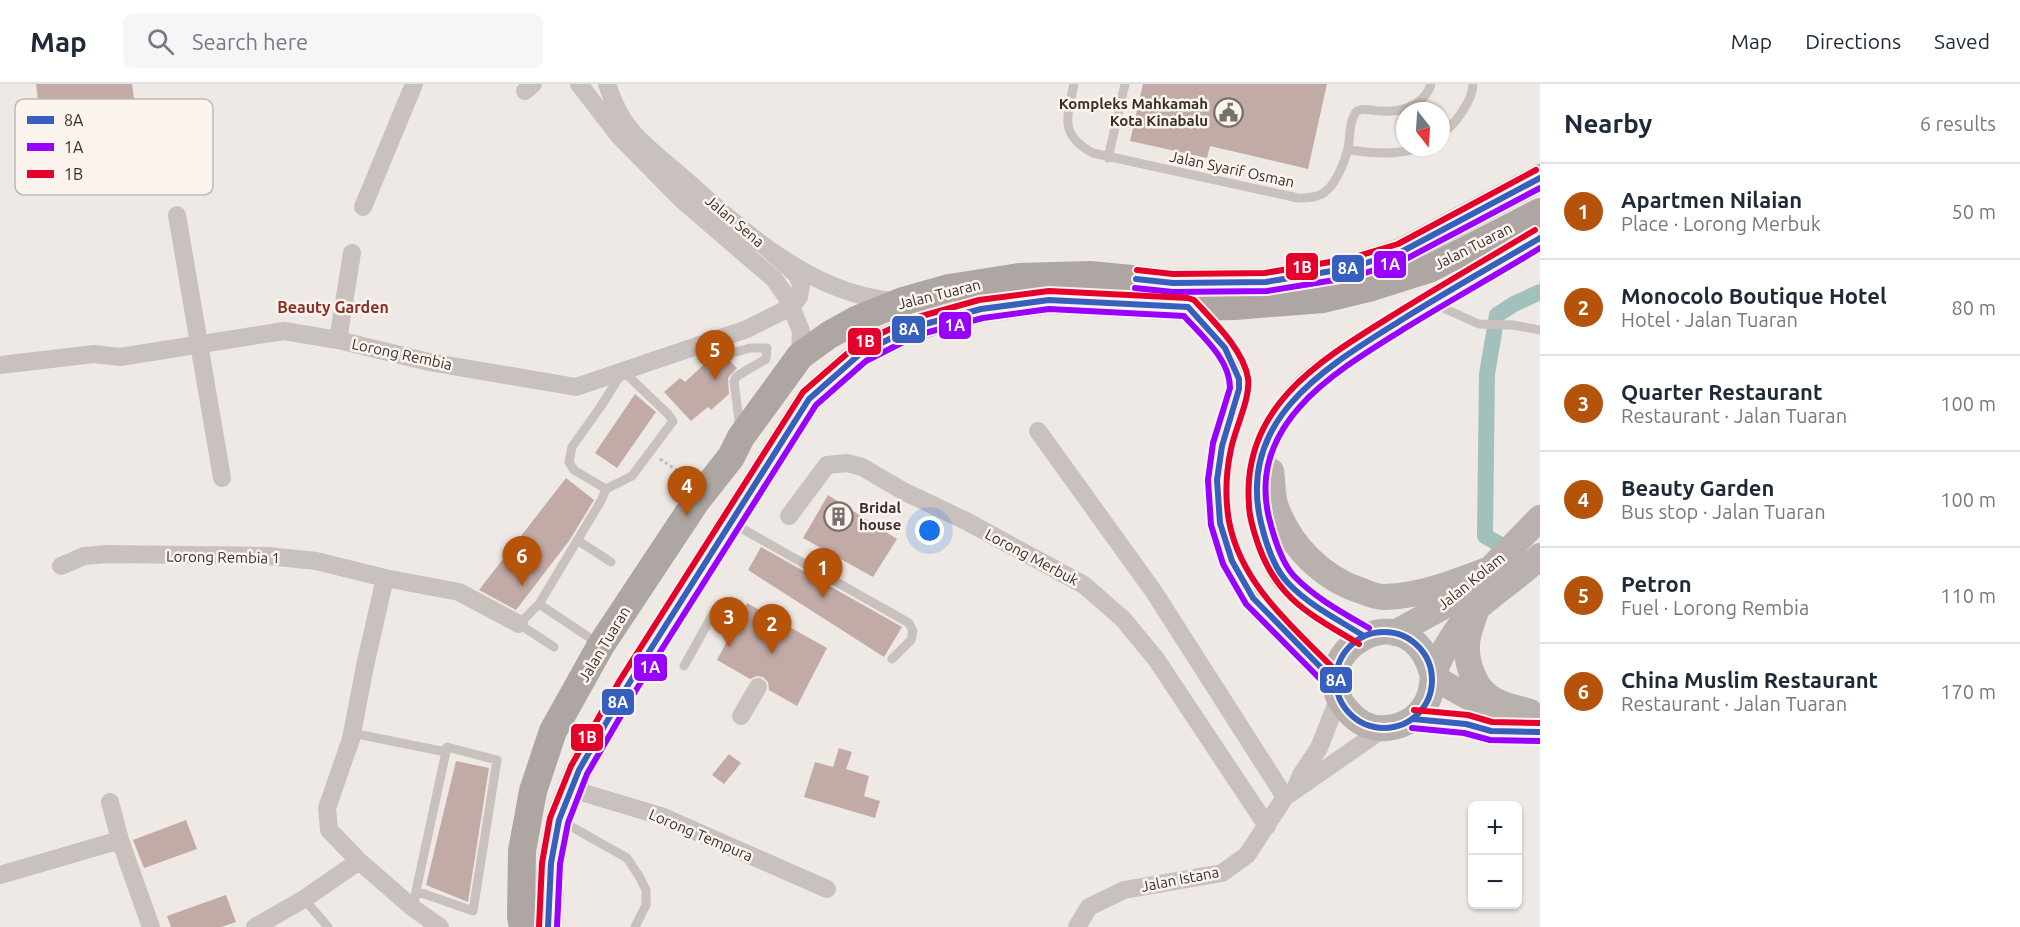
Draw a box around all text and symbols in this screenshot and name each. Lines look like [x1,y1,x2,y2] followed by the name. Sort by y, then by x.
[123,14,543,68] search box
[144,25,177,58] icon: search
[30,26,87,57] text: Map
[192,29,308,54] text: Search here
[1731,29,1772,53] text: Map
[1805,29,1901,53] text: Directions
[1934,29,1990,53] text: Saved
[1059,95,1208,129] place label: Kompleks Mahkamah Kota Kinabalu
[1213,96,1245,128] public building icon: Kompleks Mahkamah Kota Kinabalu
[15,99,213,195] legend
[1396,102,1450,156] north arrow
[1564,109,1652,138] text: Nearby
[64,111,84,129] text: 8A
[1920,112,1996,135] text: 6 results
[64,138,84,156] text: 1A
[1168,147,1296,191] street label: Jalan Syarif Osman
[64,165,83,183] text: 1B
[1621,187,1802,212] text: Apartmen Nilaian
[702,192,768,250] street label: Jalan Sena
[1578,200,1589,223] text: 1
[1952,200,1996,223] text: 50 m
[1621,212,1821,235] text: Place · Lorong Merbuk
[1431,219,1515,273] street label: Jalan Tuaran
[1373,250,1407,279] line badge: 1A
[1285,252,1319,281] line badge: 1B
[1331,254,1365,283] line badge: 8A
[1380,255,1401,273] text: 1A
[1292,258,1312,276] text: 1B
[1338,259,1359,277] text: 8A
[896,275,982,313] street label: Jalan Tuaran
[1621,283,1887,308] text: Monocolo Boutique Hotel
[1578,296,1589,319] text: 2
[1952,296,1996,319] text: 80 m
[277,298,389,316] district label: Beauty Garden
[1621,308,1798,331] text: Hotel · Jalan Tuaran
[938,311,972,340] line badge: 1A
[891,315,926,344] line badge: 8A
[945,316,966,334] text: 1A
[899,320,920,338] text: 8A
[847,327,882,356] line badge: 1B
[696,330,734,380] pin: 5
[855,332,875,350] text: 1B
[350,335,454,373] street label: Lorong Rembia
[1621,379,1822,404] text: Quarter Restaurant
[1578,392,1589,415] text: 3
[1940,392,1996,415] text: 100 m
[1621,404,1847,427] text: Restaurant · Jalan Tuaran
[668,466,706,516] pin: 4
[1621,475,1774,500] text: Beauty Garden
[1578,488,1589,511] text: 4
[1940,488,1996,511] text: 100 m
[859,499,901,533] place label: Bridal house
[822,500,854,532] building icon: Bridal house
[1621,500,1826,523] text: Bus stop · Jalan Tuaran
[915,516,944,545] your location
[982,525,1082,589] street label: Lorong Merbuk
[502,536,542,586] pin: 6
[166,548,280,566] street label: Lorong Rembia 1
[804,548,842,598] pin: 1
[1434,549,1508,613] street label: Jalan Kolam
[1621,571,1692,596] text: Petron
[1578,584,1589,607] text: 5
[1940,584,1996,607] text: 110 m
[1621,596,1809,619] text: Fuel · Lorong Rembia
[710,598,748,647] pin: 3
[575,603,633,685] street label: Jalan Tuaran
[752,604,792,654] pin: 2
[633,653,668,682] line badge: 1A
[640,658,661,676] text: 1A
[1319,666,1353,694] line badge: 8A
[1621,667,1878,692] text: China Muslim Restaurant
[1326,671,1347,689] text: 8A
[1578,680,1589,703] text: 6
[1940,680,1996,703] text: 170 m
[601,688,635,716] line badge: 8A
[1621,692,1847,715] text: Restaurant · Jalan Tuaran
[608,693,629,711] text: 8A
[570,723,604,752] line badge: 1B
[577,728,597,746] text: 1B
[1468,801,1522,909] map controls
[1468,801,1522,855] button: +
[647,805,755,865] street label: Lorong Tempura
[1468,855,1522,909] button: −
[1140,863,1220,895] street label: Jalan Istana

